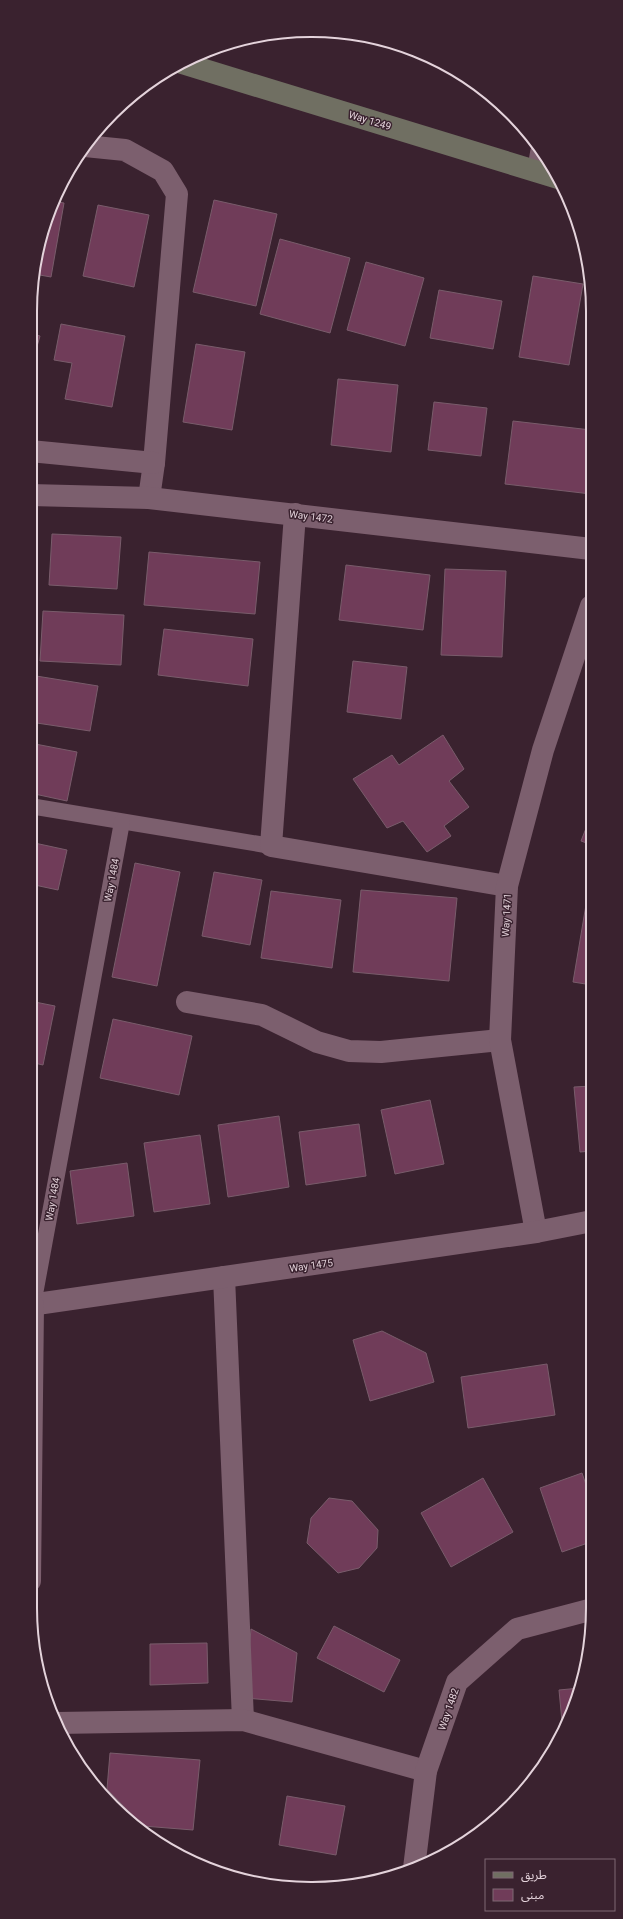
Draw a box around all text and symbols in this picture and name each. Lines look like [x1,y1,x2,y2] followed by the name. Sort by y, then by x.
[347,109,392,132] street label: Way 1249
[289,508,334,525] street label: Way 1472
[102,857,121,903] street label: Way 1484
[500,893,513,937] street label: Way 1471
[43,1176,62,1222] street label: Way 1484
[289,1257,334,1274] street label: Way 1475
[436,1686,461,1732] street label: Way 1482
[485,1859,615,1911] legend
[521,1868,547,1883] text: طريق
[521,1888,544,1902] text: مبنى

